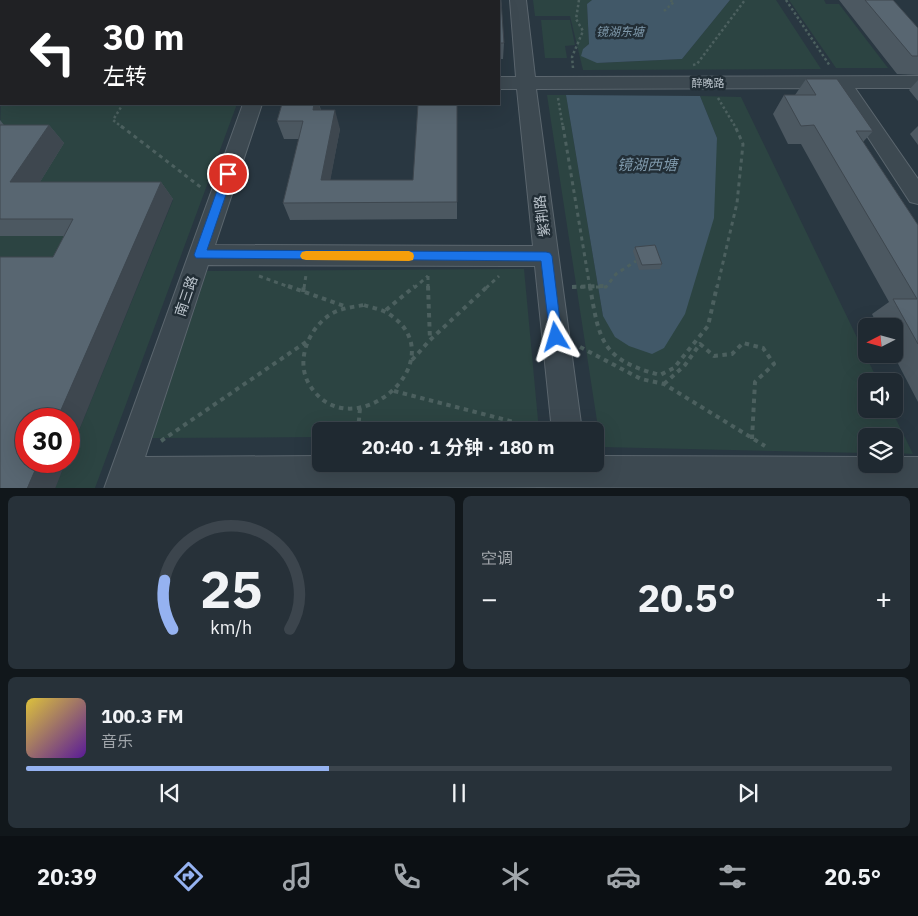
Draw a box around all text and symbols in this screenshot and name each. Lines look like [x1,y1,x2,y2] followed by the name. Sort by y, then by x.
[103,14,185,60] text: 30 m
[20,20,85,85] icon: left
[596,24,646,39] water label: 镜湖东塘
[103,61,147,90] text: 左转
[692,76,725,90] street label: 醉晚路
[207,153,249,195] pin
[617,155,680,174] water label: 镜湖西塘
[214,160,242,188] icon: arrive
[531,194,553,238] street label: 紫荆路
[171,273,201,319] street label: 南三路
[529,310,581,362] position arrow
[858,318,902,362] north arrow
[858,318,903,473] map controls
[858,373,903,418] button: sound
[15,408,80,473] speed limit sign: 30
[858,428,903,473] button: layers
[362,435,554,459] text: 20:40 · 1 分钟 · 180 m
[481,548,513,568] text: 空调
[200,555,263,622] text: 25
[637,573,736,622] text: 20.5°
[481,580,498,617] text: −
[875,580,892,617] text: +
[211,616,253,639] text: km/h
[101,704,184,728] text: 100.3 FM
[101,731,133,751] text: 音乐
[156,779,184,807] icon: previous
[445,779,473,807] icon: pause
[734,779,762,807] icon: next
[171,859,206,894] icon: directions
[280,859,315,894] icon: music
[389,859,424,894] icon: phone
[498,859,533,894] icon: climate
[606,859,641,894] icon: car
[715,859,750,894] icon: filters
[37,862,97,891] text: 20:39
[824,862,881,891] text: 20.5°

